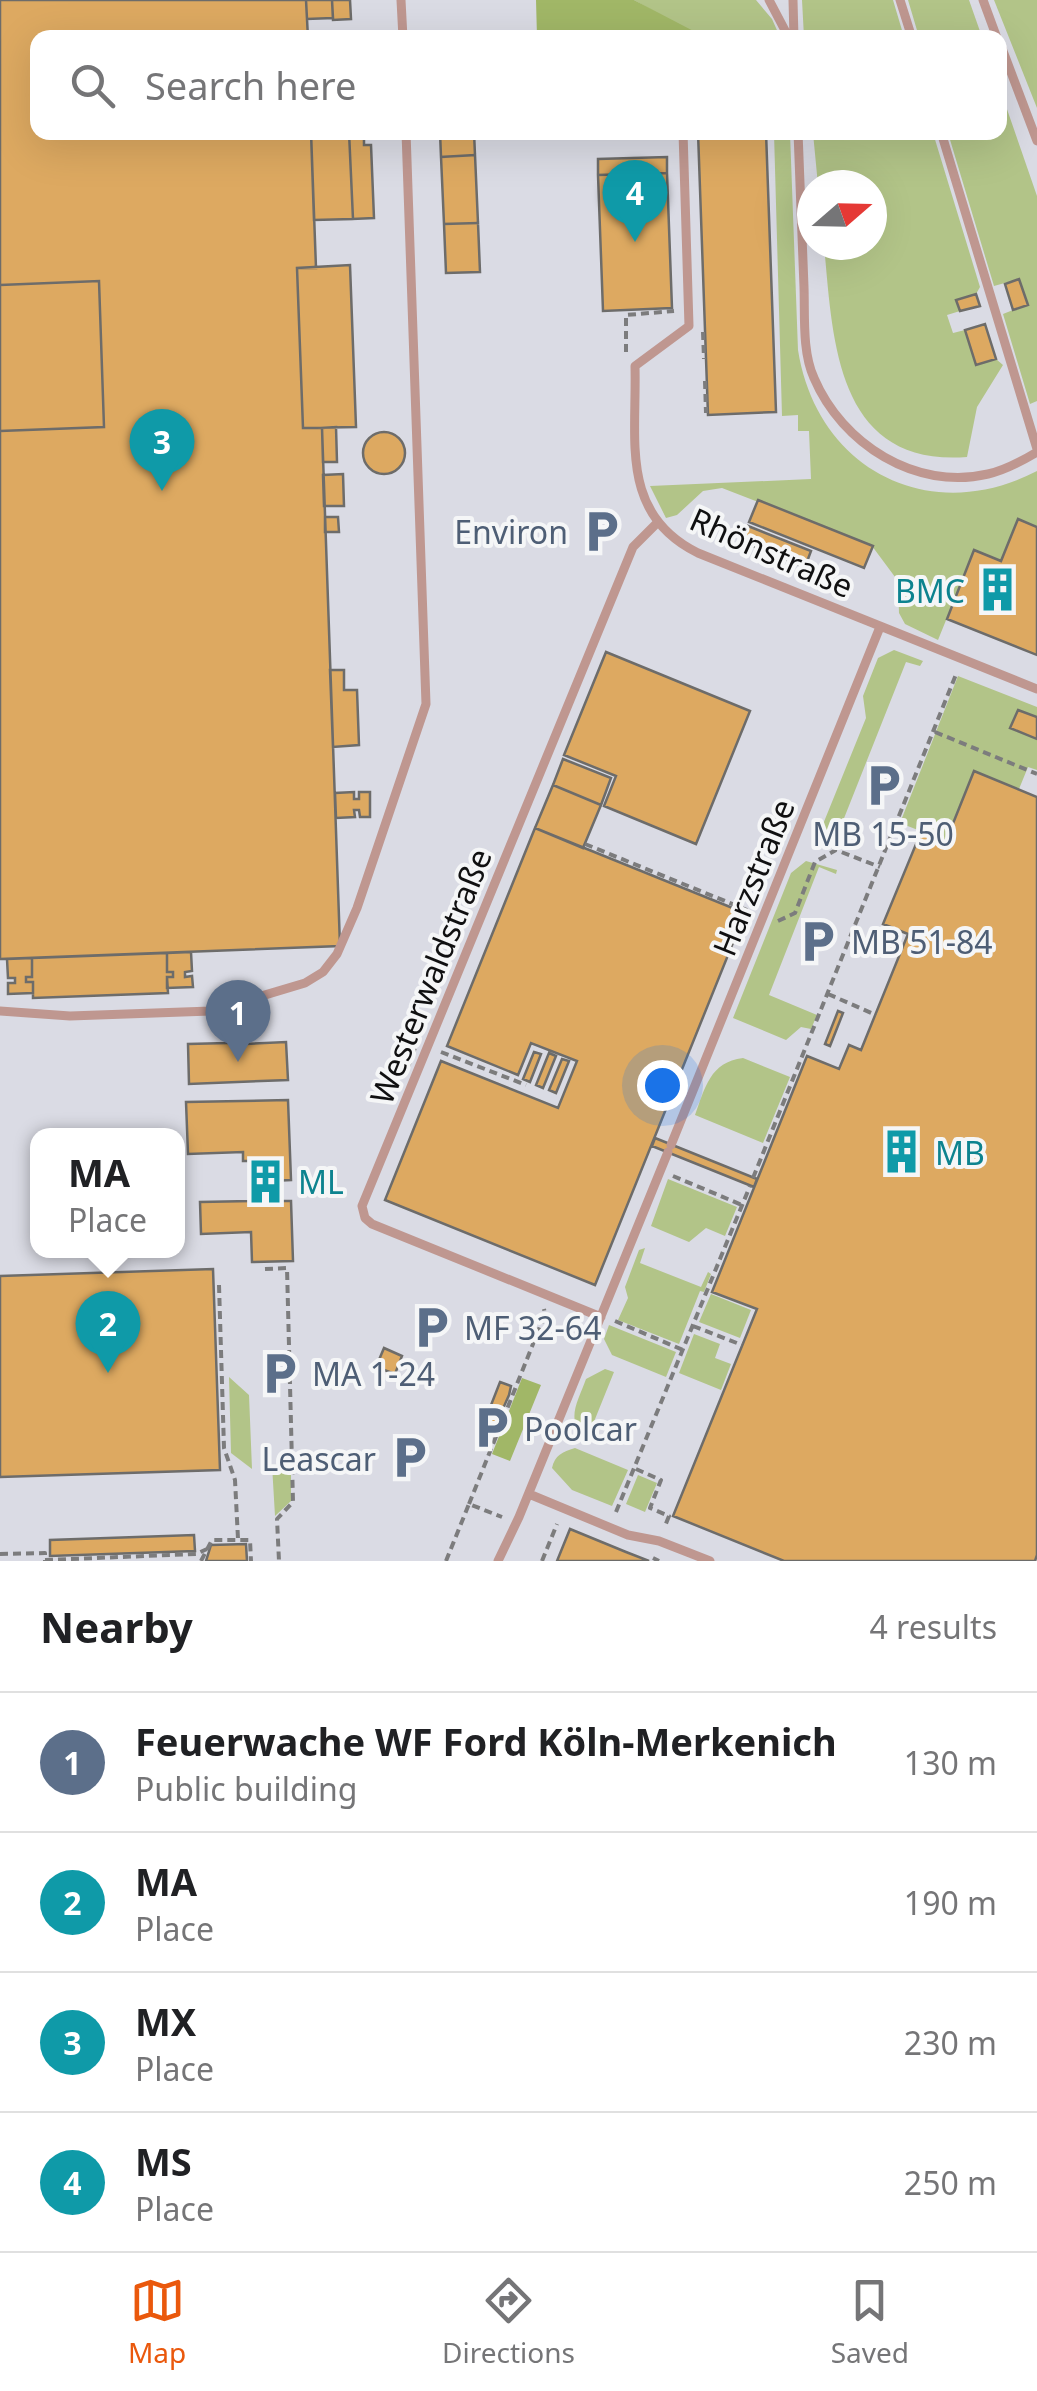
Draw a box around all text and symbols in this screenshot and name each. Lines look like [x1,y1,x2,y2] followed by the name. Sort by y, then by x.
[30,30,1007,140] search box
[65,58,120,113] icon: search
[145,59,356,111] text: Search here
[602,160,668,242] pin: 4
[797,170,887,260] north arrow
[130,408,194,491] pin: 3
[684,497,860,607] street label: Rhönstraße
[577,507,625,555] parking icon: Environ
[454,510,568,553] place label: Environ
[974,566,1022,614] building icon: BMC
[895,569,965,612] place label: BMC
[859,761,907,809] parking icon: MB 15-50
[702,792,804,962] street label: Harzstraße
[812,812,954,855] place label: MB 15-50
[359,842,501,1110] street label: Westerwaldstraße
[794,917,842,965] parking icon: MB 51-84
[851,920,993,963] place label: MB 51-84
[206,980,270,1062] pin: 1
[637,1060,688,1111] your location
[30,1128,185,1258] popup
[878,1128,926,1176] building icon: MB
[935,1131,985,1174] place label: MB
[68,1146,130,1198] text: MA
[241,1157,289,1205] building icon: ML
[298,1160,344,1203] place label: ML
[68,1198,147,1241] text: Place
[76,1290,140,1373] pin: 2
[407,1303,455,1351] parking icon: MF 32-64
[464,1306,601,1349] place label: MF 32-64
[255,1349,303,1397] parking icon: MA 1-24
[312,1352,435,1395] place label: MA 1-24
[467,1404,515,1452] parking icon: Poolcar
[524,1407,637,1450] place label: Poolcar
[385,1434,433,1482] parking icon: Leascar
[261,1437,376,1480] place label: Leascar
[40,1598,193,1655] text: Nearby
[870,1605,997,1648] text: 4 results
[135,1715,837,1767] text: Feuerwache WF Ford Köln-Merkenich
[63,1741,82,1784] text: 1
[904,1741,997,1784] text: 130 m
[135,1767,357,1810] text: Public building
[135,1855,197,1907] text: MA
[63,1881,82,1924] text: 2
[904,1881,997,1924] text: 190 m
[135,1907,214,1950] text: Place
[135,1995,196,2047] text: MX
[63,2021,82,2064] text: 3
[904,2021,997,2064] text: 230 m
[135,2047,214,2090] text: Place
[135,2135,192,2187] text: MS
[63,2161,82,2204] text: 4
[904,2161,997,2204] text: 250 m
[135,2187,214,2230] text: Place
[128,2273,186,2371] tab: Map
[442,2273,575,2371] tab: Directions
[831,2273,909,2371] tab: Saved

